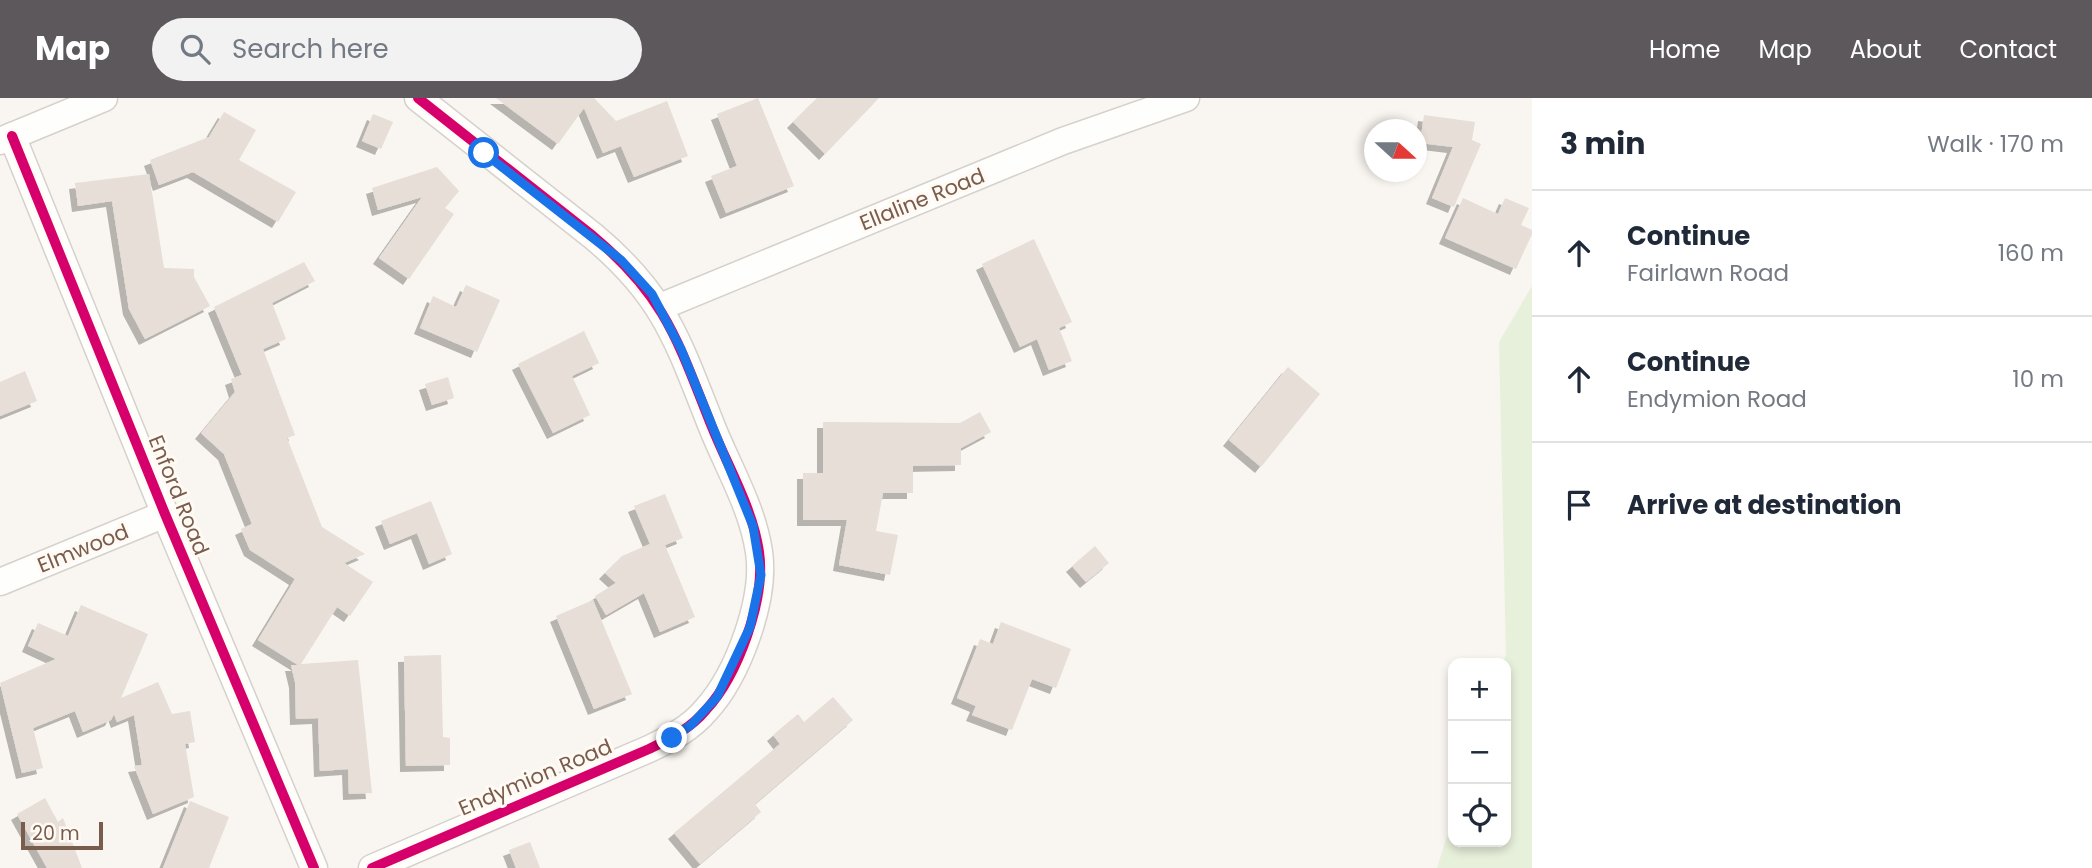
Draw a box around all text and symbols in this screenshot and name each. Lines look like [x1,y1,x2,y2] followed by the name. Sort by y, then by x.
[152,18,642,81] search box
[35,25,110,72] text: Map
[176,30,214,68] icon: search
[232,31,389,67] text: Search here
[1649,33,1721,66] text: Home
[1759,33,1812,66] text: Map
[1850,33,1921,66] text: About
[1959,33,2057,66] text: Contact
[1364,119,1427,182] north arrow
[1560,122,1645,165] text: 3 min
[1927,128,2064,160] text: Walk · 170 m
[468,137,499,168] route start
[855,161,989,237] street label: Ellaline Road
[1627,218,1750,254] text: Continue
[1560,234,1598,272] icon: ahead
[1998,237,2064,269] text: 160 m
[1627,257,1789,289] text: Fairlawn Road
[1627,344,1750,380] text: Continue
[1560,360,1598,398] icon: ahead
[2012,363,2064,395] text: 10 m
[1627,383,1807,415] text: Endymion Road
[142,431,216,559] street label: Enford Road
[1560,486,1598,524] icon: arrive
[1627,487,1902,523] text: Arrive at destination
[33,517,133,579] street label: Elmwood
[1448,658,1511,847] map controls
[1448,658,1511,721] button: +
[1448,721,1511,784] button: −
[656,722,687,753] route end
[454,732,616,822] street label: Endymion Road
[1448,784,1511,847] button: locate
[21,819,103,851] scale bar
[32,820,80,847] text: 20 m

